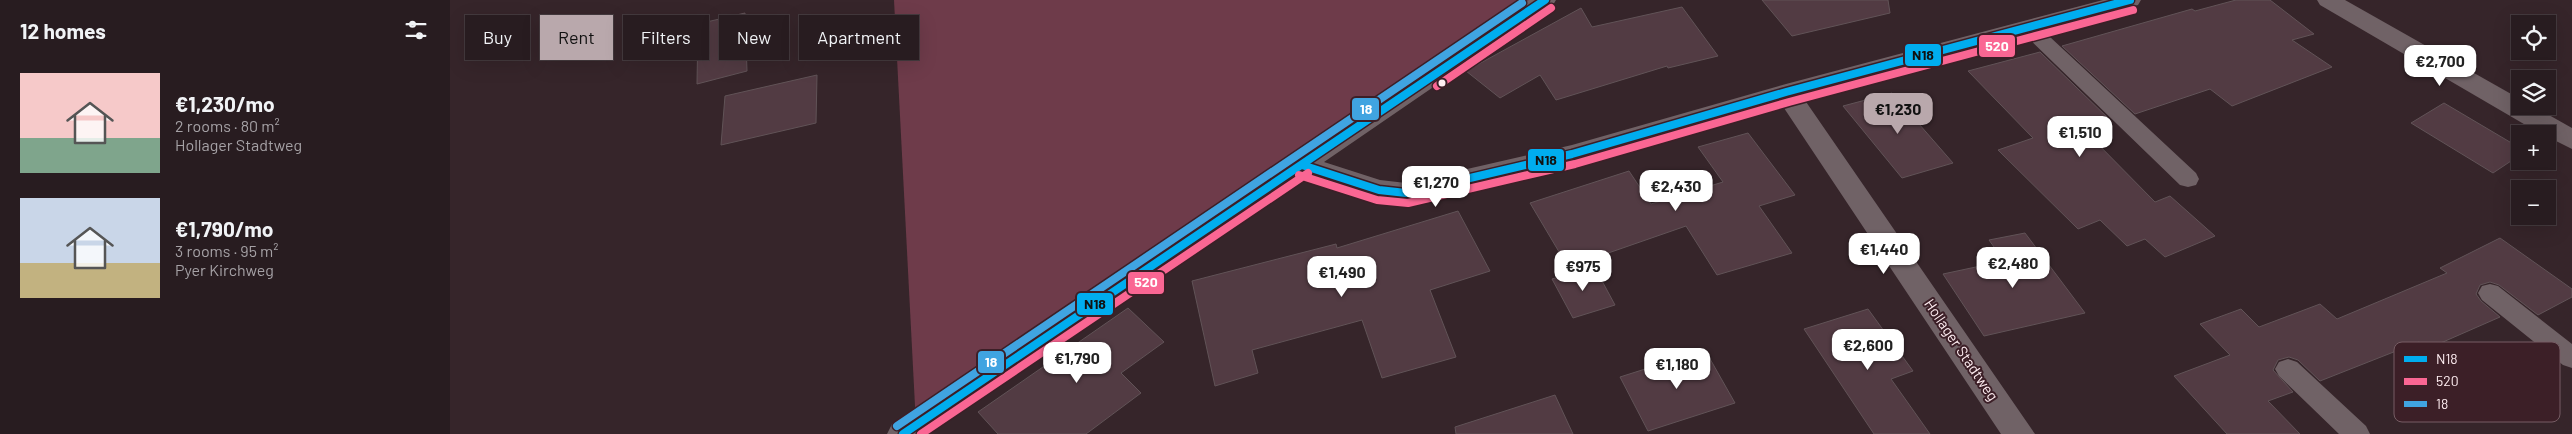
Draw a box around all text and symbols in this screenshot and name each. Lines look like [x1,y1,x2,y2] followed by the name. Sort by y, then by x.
[465,15,530,60] chip: Buy
[540,15,613,60] chip: Rent
[623,15,709,60] chip: Filters
[719,15,789,60] chip: New
[799,15,919,60] chip: Apartment
[2511,15,2556,225] map controls
[2511,15,2556,60] button: locate
[402,16,430,44] icon: filters
[20,18,106,43] text: 12 homes
[1978,34,2016,58] line badge: 520
[1985,37,2009,54] text: 520
[1904,43,1942,67] line badge: N18
[2399,44,2481,87] pin: €2,700
[1912,46,1934,63] text: N18
[2415,51,2465,70] text: €2,700
[2511,70,2556,115] button: layers
[1437,78,1447,88] unlabelled marker
[175,91,275,116] text: €1,230/mo
[1857,92,1939,135] pin: €1,230
[60,93,120,153] icon: home
[1351,97,1380,121] line badge: 18
[1875,99,1921,118] text: €1,230
[1360,100,1373,117] text: 18
[175,116,280,135] text: 2 rooms · 80 m²
[2039,116,2121,158] pin: €1,510
[2058,122,2102,141] text: €1,510
[2511,125,2556,170] button: +
[175,135,302,154] text: Hollager Stadtweg
[1527,148,1565,172] line badge: N18
[1535,151,1557,168] text: N18
[1395,166,1477,208] pin: €1,270
[1635,170,1717,212] pin: €2,430
[1413,172,1459,191] text: €1,270
[1651,176,1701,195] text: €2,430
[2511,180,2556,225] button: −
[175,216,273,241] text: €1,790/mo
[60,218,120,278] icon: home
[1843,232,1925,275] pin: €1,440
[1860,239,1908,258] text: €1,440
[175,241,279,260] text: 3 rooms · 95 m²
[1972,246,2054,289] pin: €2,480
[1553,250,1613,292] pin: €975
[1988,253,2038,272] text: €2,480
[1301,256,1383,298] pin: €1,490
[1565,256,1601,275] text: €975
[175,260,274,279] text: Pyer Kirchweg
[1318,262,1366,281] text: €1,490
[1127,271,1165,295] line badge: 520
[1134,273,1158,290] text: 520
[1076,292,1114,316] line badge: N18
[1084,295,1106,312] text: N18
[1921,295,2003,404] street label: Hollager Stadtweg
[1827,328,1909,371] pin: €2,600
[1843,335,1893,354] text: €2,600
[1036,342,1118,384] pin: €1,790
[2394,342,2560,422] legend
[1054,348,1100,367] text: €1,790
[1636,348,1718,390] pin: €1,180
[977,350,1005,374] line badge: 18
[2436,350,2458,367] text: N18
[985,353,998,370] text: 18
[1655,354,1699,373] text: €1,180
[2436,372,2459,389] text: 520
[2436,395,2448,412] text: 18

